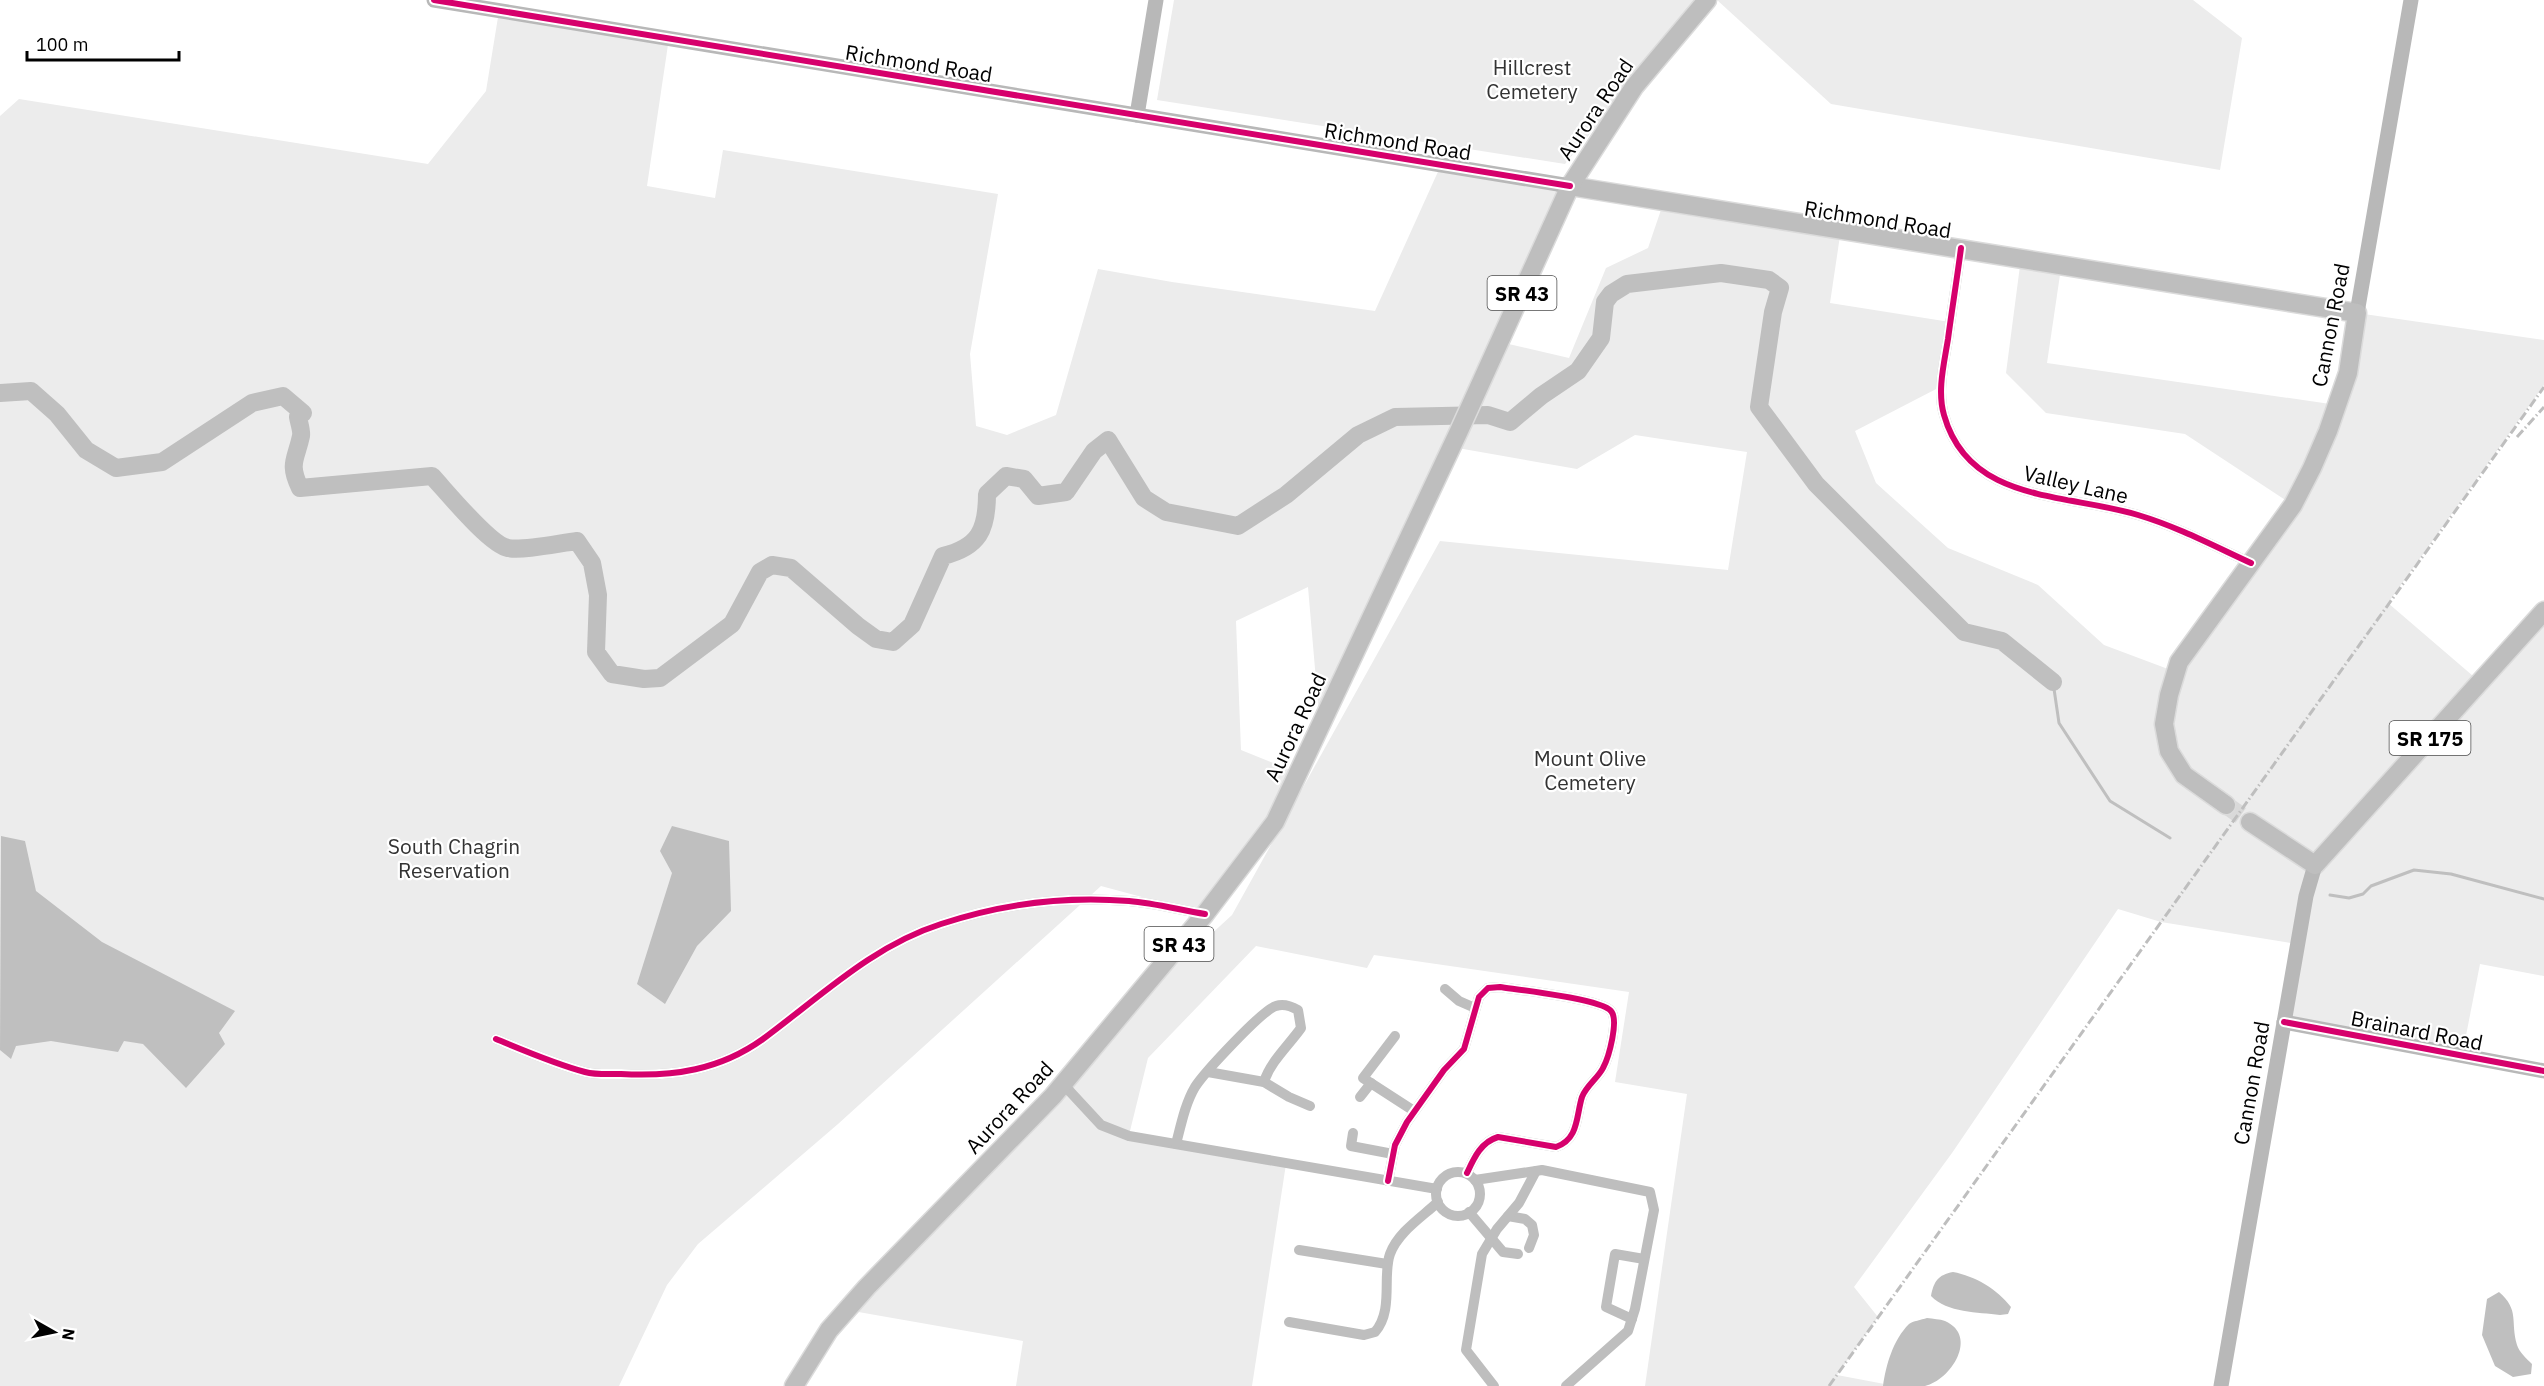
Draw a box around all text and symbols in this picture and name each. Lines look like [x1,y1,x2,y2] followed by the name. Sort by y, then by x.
[27,24,178,62] scale bar
[36,33,88,56] text: 100 m
[843,38,995,88] street label: Richmond Road
[1486,53,1578,105] park label: Hillcrest Cemetery
[1551,53,1639,165] street label: Aurora Road
[1322,116,1474,166] street label: Richmond Road
[1802,194,1954,244] street label: Richmond Road
[2304,261,2356,389] street label: Cannon Road
[1488,276,1556,310] road number: SR 43
[2021,458,2131,510] street label: Valley Lane
[1258,668,1332,786] street label: Aurora Road
[2390,721,2470,755] road number: SR 175
[1534,744,1646,796] park label: Mount Olive Cemetery
[388,832,520,884] park label: South Chagrin Reservation
[1144,927,1214,961] road number: SR 43
[2349,1003,2485,1057] street label: Brainard Road
[2226,1019,2276,1147] street label: Cannon Road
[959,1055,1059,1159] street label: Aurora Road
[24,1302,84,1362] north arrow
[58,1327,80,1342] text: N

